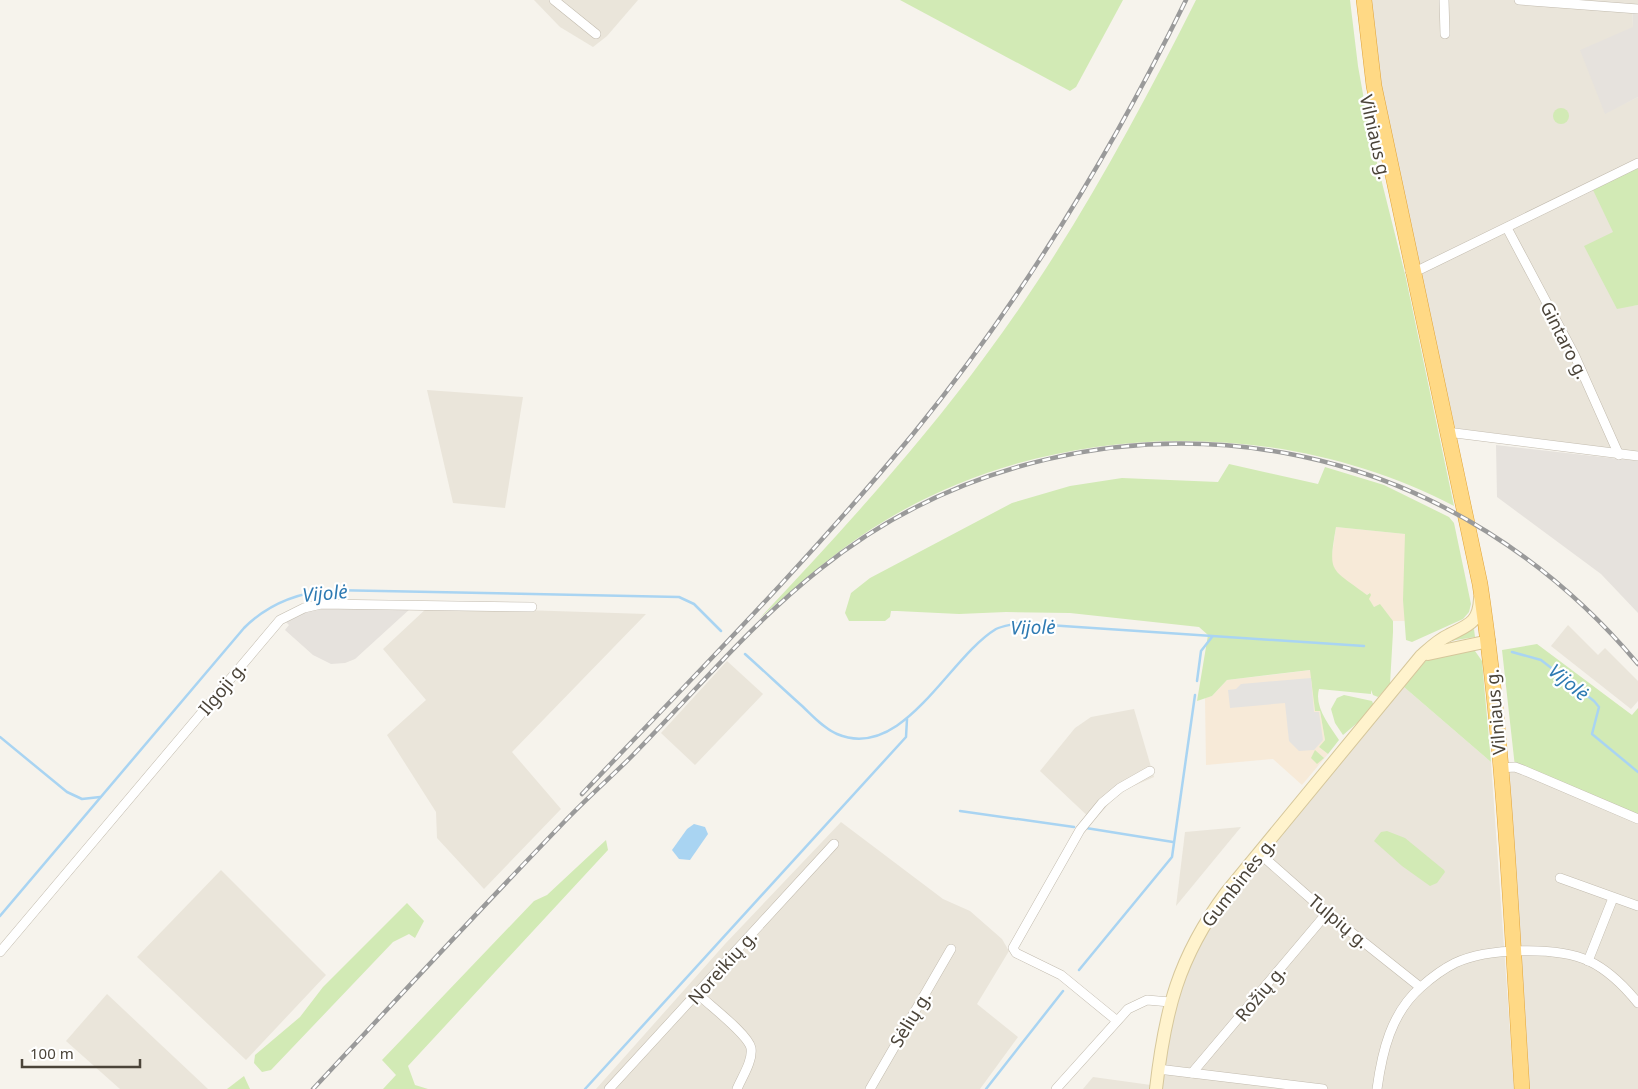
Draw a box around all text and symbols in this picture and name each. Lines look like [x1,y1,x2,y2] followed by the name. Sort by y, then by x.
[1355,92,1397,182] street label: Vilniaus g.
[1535,297,1595,383] street label: Gintaro g.
[301,578,349,608] water label: Vijolė
[1010,614,1056,640] water label: Vijolė
[193,656,251,720] street label: Ilgoji g.
[1543,658,1595,706] water label: Vijolė
[1479,668,1511,756] street label: Vilniaus g.
[1196,832,1280,932] street label: Gumbinės g.
[1304,889,1374,953] street label: Tulpių g.
[682,925,762,1009] street label: Noreikių g.
[1229,960,1291,1026] street label: Rožių g.
[884,987,936,1051] street label: Sėlių g.
[22,1036,140,1068] scale bar
[30,1043,74,1063] text: 100 m

